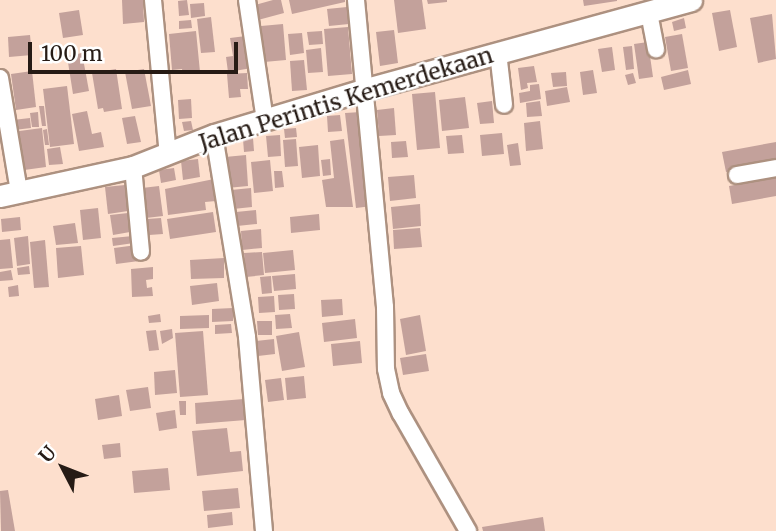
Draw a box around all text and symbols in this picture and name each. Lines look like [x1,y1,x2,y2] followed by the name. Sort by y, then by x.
[32,28,242,72] scale bar
[41,40,103,67] text: 100 m
[196,41,496,157] street label: Jalan Perintis Kemerdekaan
[28,433,98,503] north arrow
[34,441,61,467] text: U

